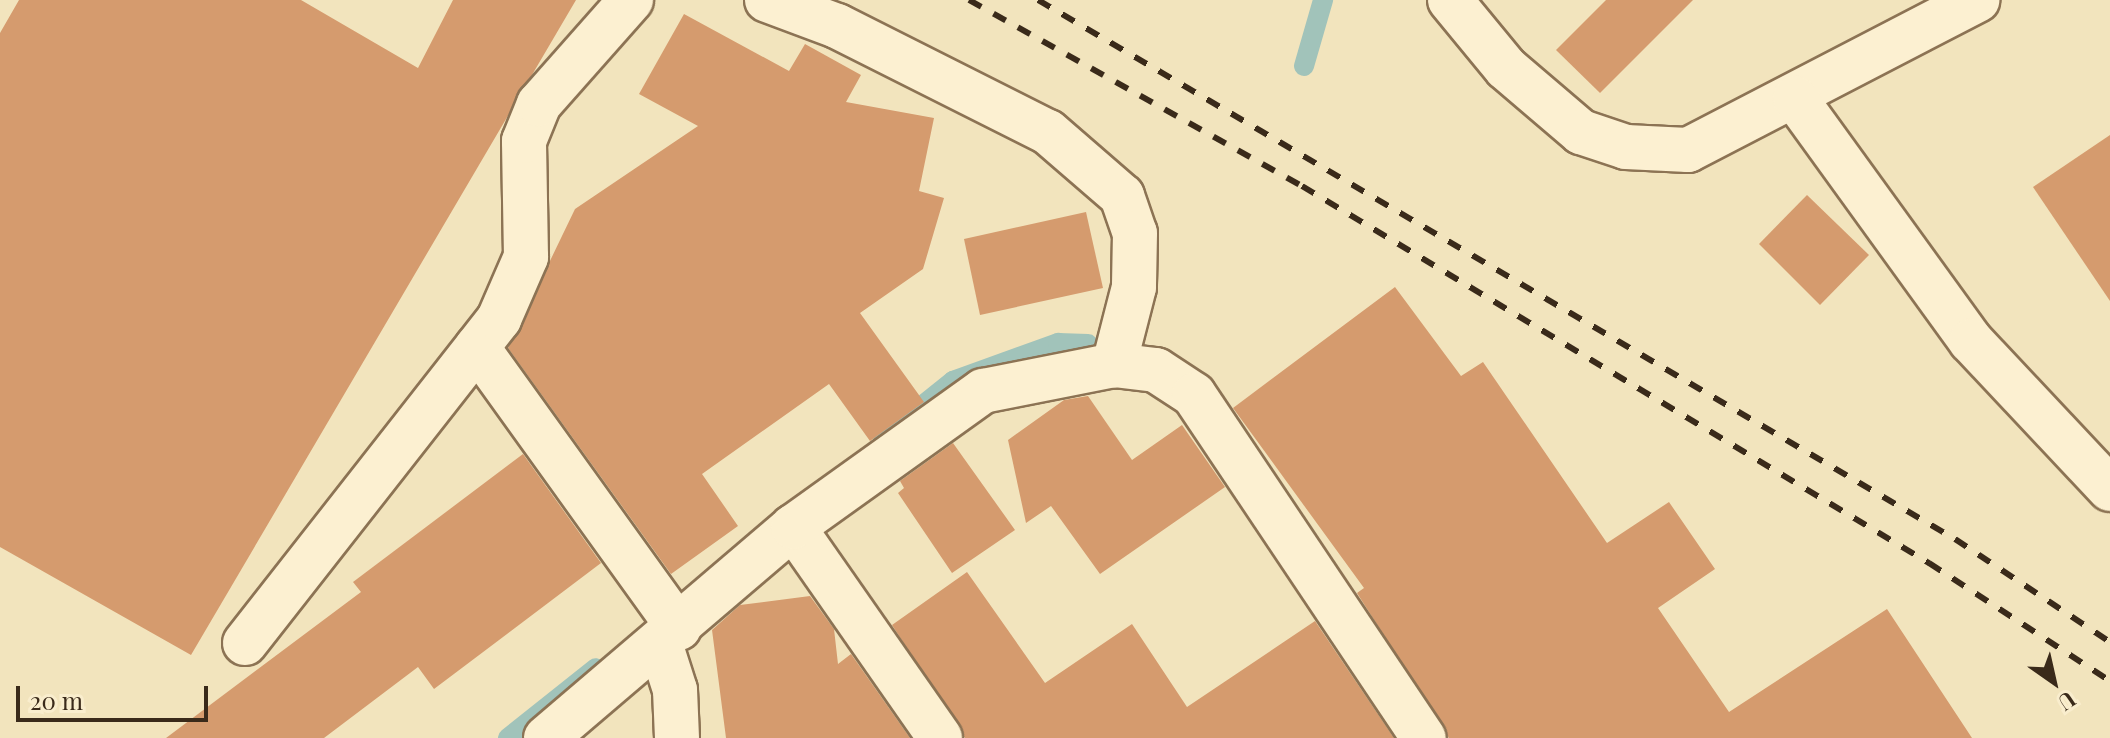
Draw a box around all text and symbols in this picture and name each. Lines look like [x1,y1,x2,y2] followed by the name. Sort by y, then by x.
[2014,642,2094,722] north arrow
[20,670,212,720] scale bar
[30,684,83,716] text: 20 m
[2053,685,2082,719] text: U

